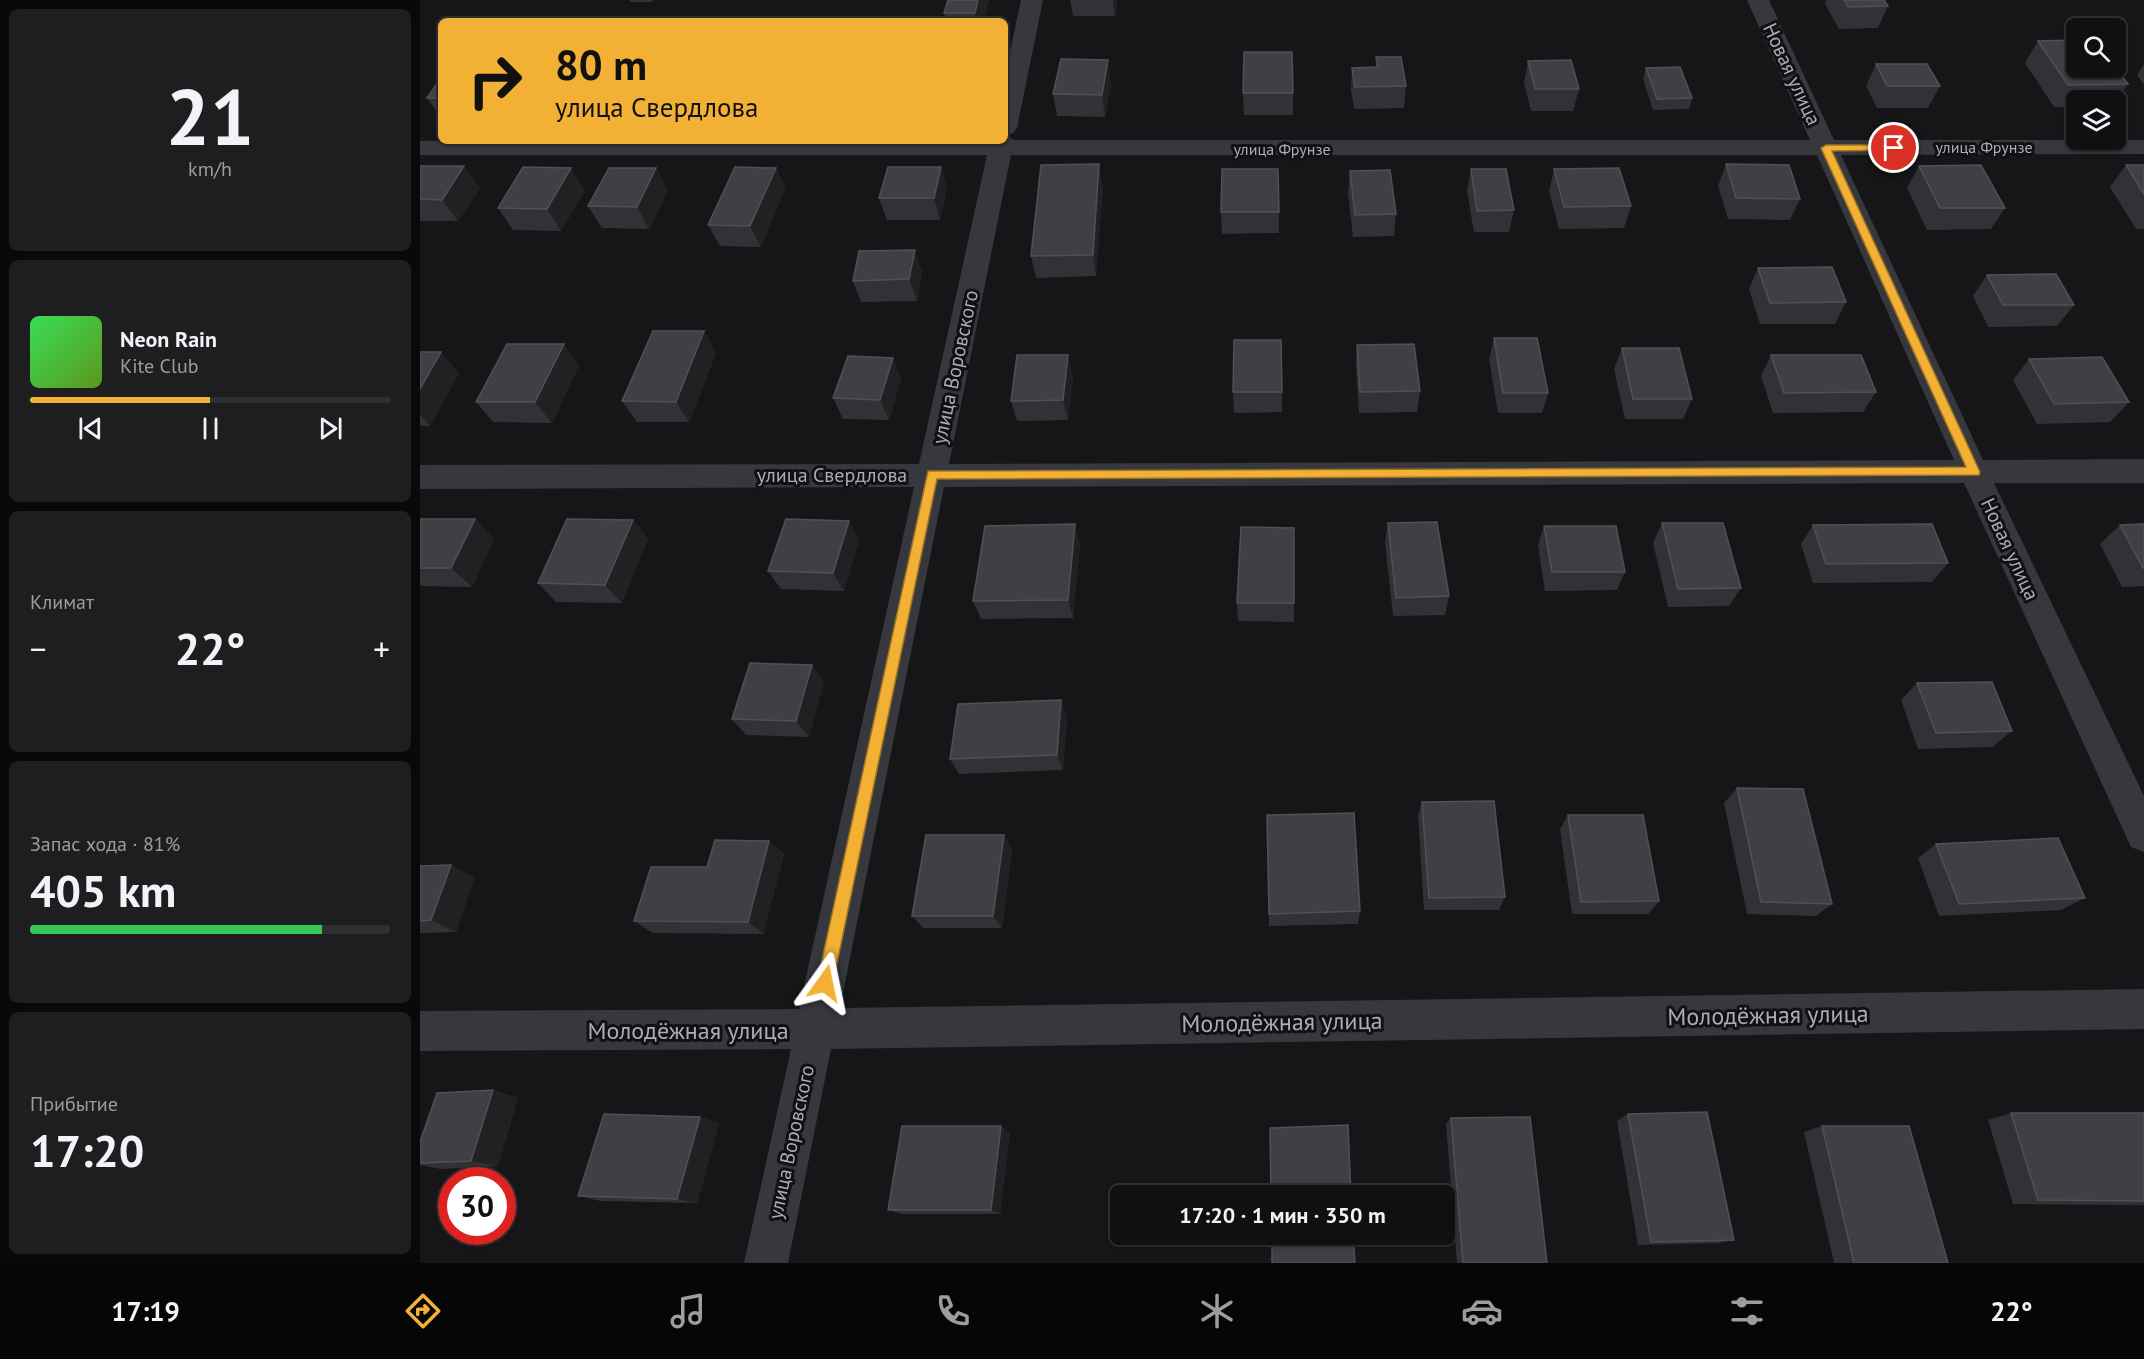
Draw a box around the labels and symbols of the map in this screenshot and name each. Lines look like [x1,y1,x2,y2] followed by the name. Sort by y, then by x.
[1757,19,1827,129] street label: Новая улица
[1868,122,1919,173] pin
[1935,137,2033,157] street label: улица Фрунзе
[1233,139,1331,159] street label: улица Фрунзе
[926,287,984,447] street label: улица Воровского
[757,462,907,488] street label: улица Свердлова
[1975,494,2045,604] street label: Новая улица
[793,951,857,1015] position arrow
[1667,998,1869,1032] street label: Молодёжная улица
[1181,1005,1383,1039] street label: Молодёжная улица
[587,1015,789,1046] street label: Молодёжная улица
[762,1062,820,1222] street label: улица Воровского
[438,1167,516,1245] speed limit sign: 30

